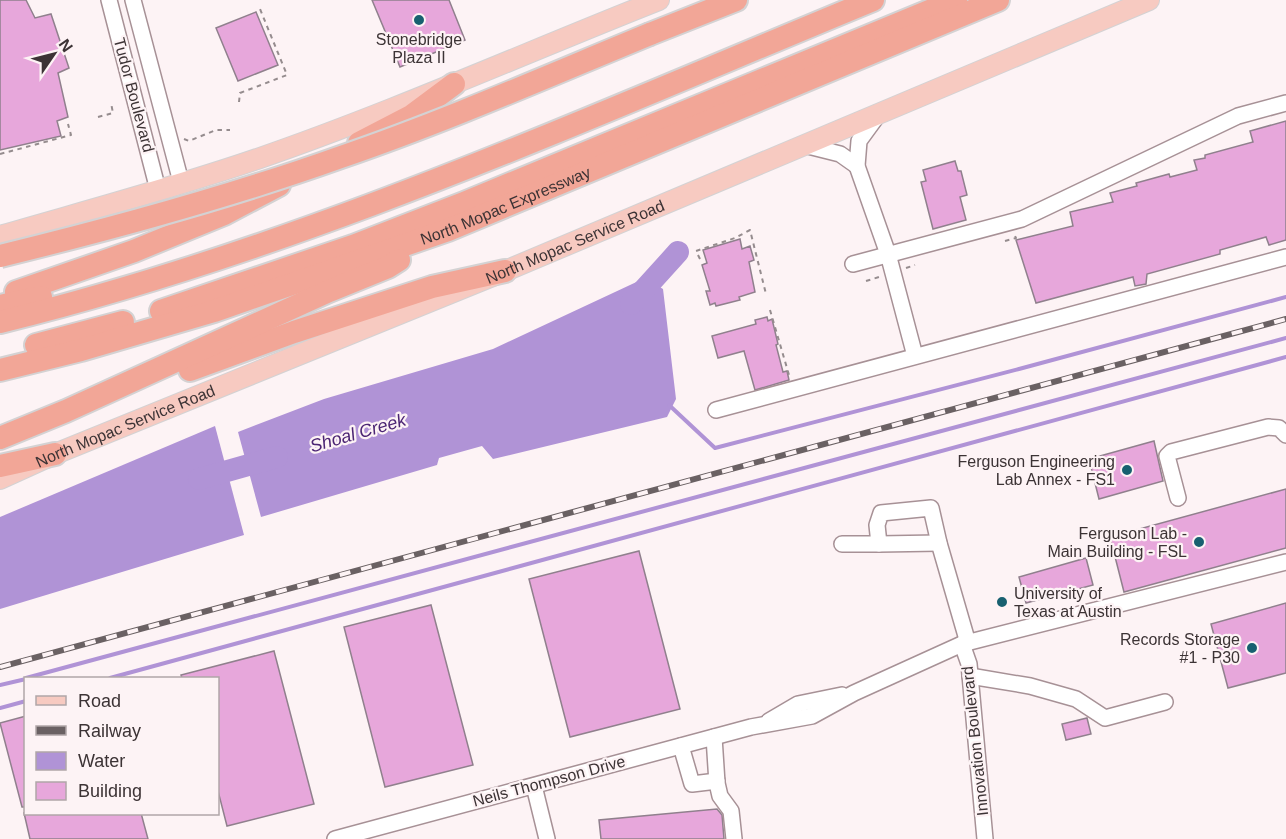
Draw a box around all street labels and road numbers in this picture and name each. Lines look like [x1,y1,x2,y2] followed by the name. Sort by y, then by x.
[111,36,157,154] street label: Tudor Boulevard
[418,163,593,247] street label: North Mopac Expressway
[483,196,667,287] street label: North Mopac Service Road
[33,381,217,470] street label: North Mopac Service Road
[959,665,991,817] street label: Innovation Boulevard
[471,752,627,810] street label: Neils Thompson Drive

